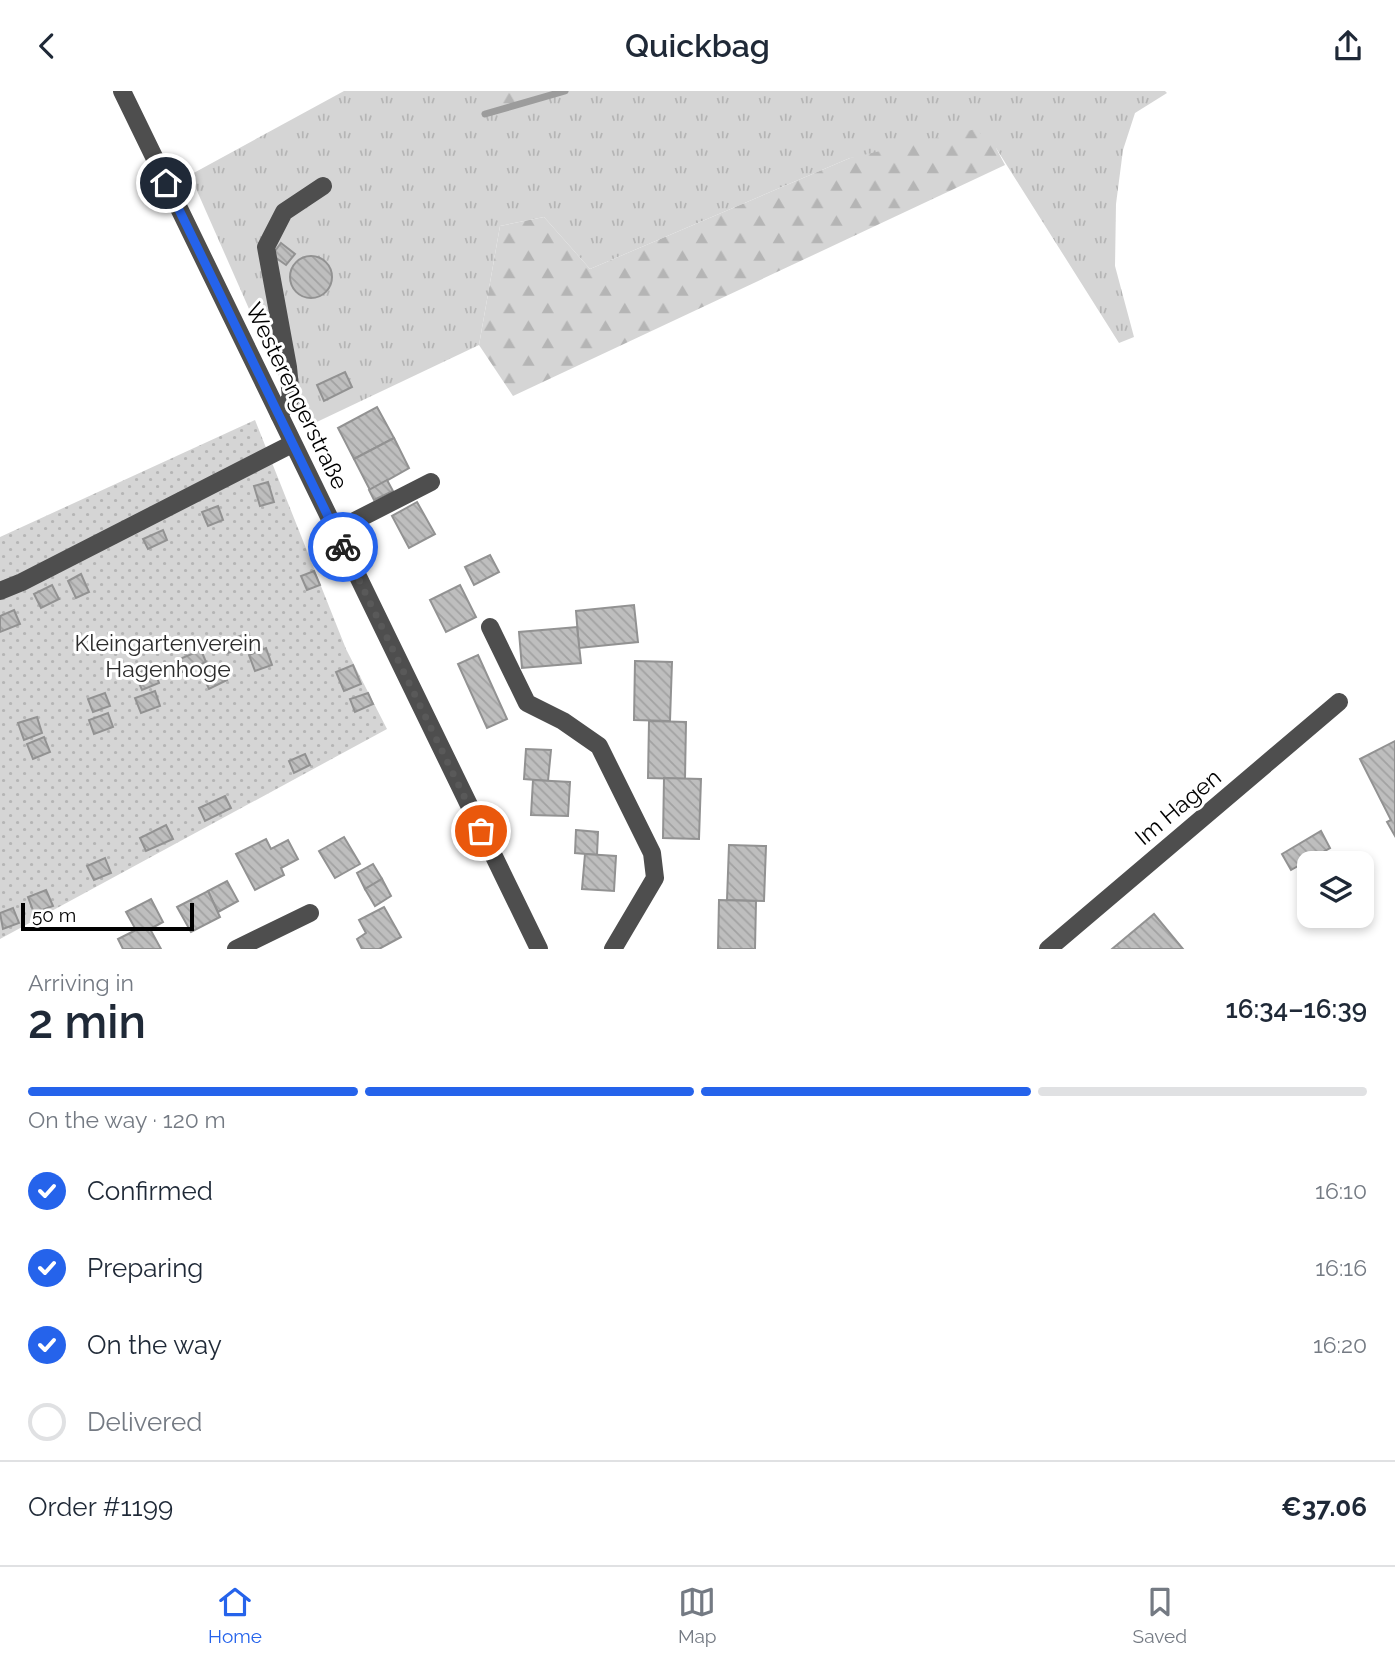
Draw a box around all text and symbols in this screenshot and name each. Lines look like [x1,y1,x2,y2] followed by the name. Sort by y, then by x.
[28,27,66,65] icon: back
[625,27,770,64] text: Quickbag
[1329,27,1367,65] icon: share
[136,153,196,213] pin
[147,164,185,202] icon: home
[241,298,354,493] street label: Westerengerstraße
[308,512,378,582] courier
[324,528,362,566] icon: bike
[75,629,261,682] park label: Kleingartenverein Hagenhoge
[1129,763,1226,850] street label: Im Hagen
[451,801,511,861] pin
[462,812,500,850] icon: bag
[1297,851,1374,928] map controls
[1297,851,1374,928] button: layers
[21,900,194,932] scale bar
[32,904,76,926] text: 50 m
[28,969,134,996] text: Arriving in
[1225,994,1367,1024] text: 16:34–16:39
[28,995,146,1049] text: 2 min
[28,1106,226,1133] text: On the way · 120 m
[28,1172,66,1210] icon: check
[87,1176,213,1206] text: Confirmed
[1315,1177,1367,1204] text: 16:10
[28,1249,66,1287] icon: check
[87,1253,203,1283] text: Preparing
[1315,1254,1367,1281] text: 16:16
[28,1326,66,1364] icon: check
[87,1330,222,1360] text: On the way
[1313,1331,1367,1358] text: 16:20
[87,1407,202,1437] text: Delivered
[28,1492,173,1522] text: Order #1199
[1281,1492,1367,1522] text: €37.06
[208,1583,262,1647] tab: Home
[678,1583,717,1647] tab: Map
[1133,1583,1187,1647] tab: Saved

